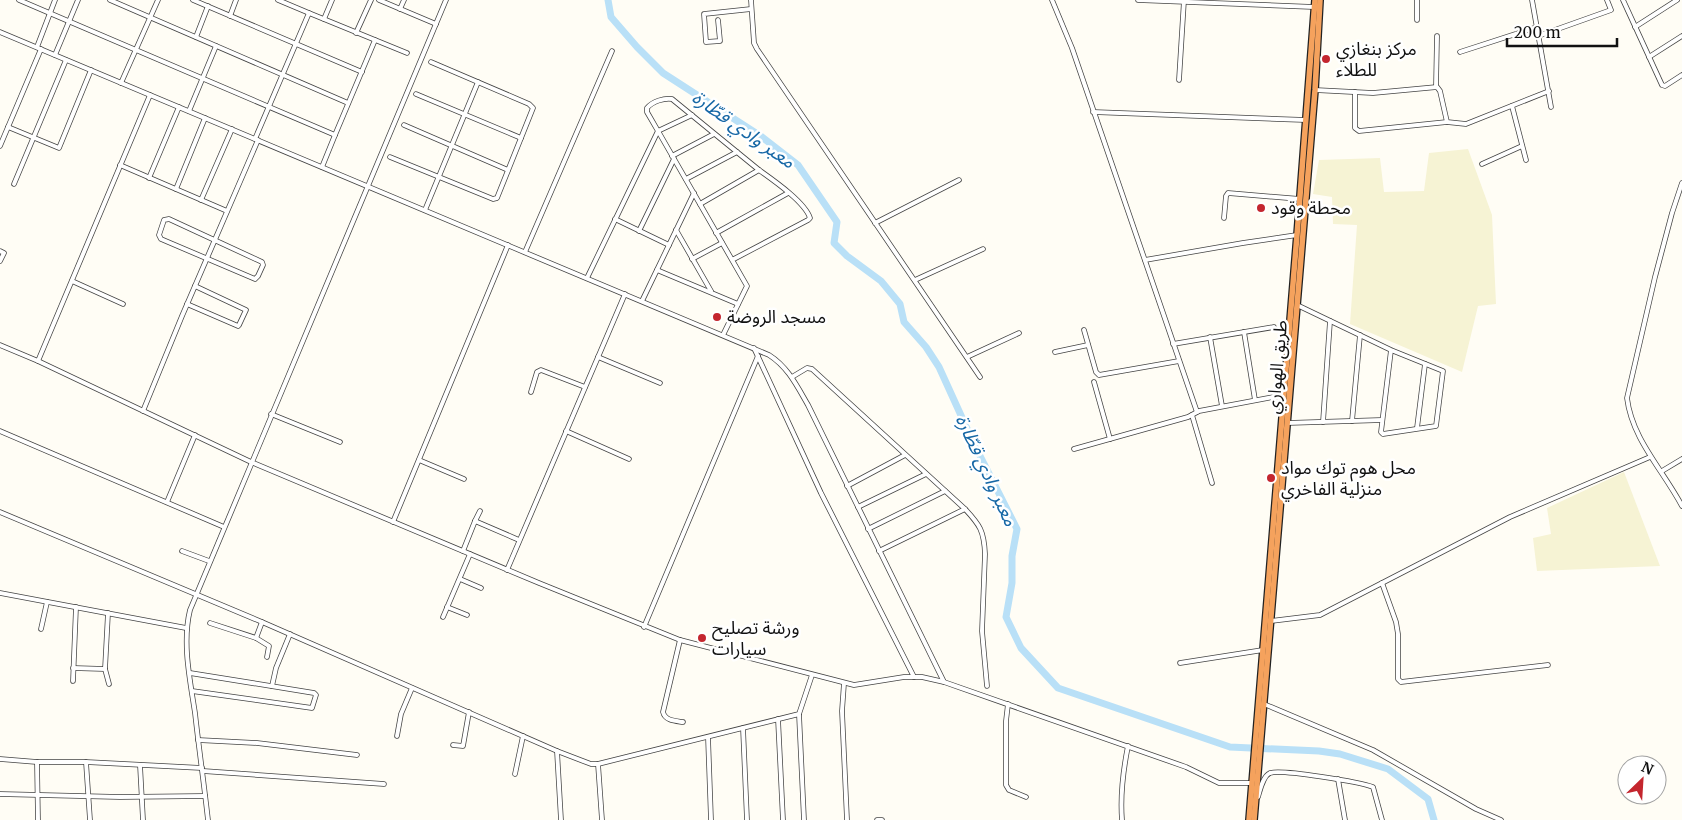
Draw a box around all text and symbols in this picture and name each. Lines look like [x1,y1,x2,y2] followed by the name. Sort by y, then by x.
[1507,15,1617,47] scale bar
[1514,23,1561,42] text: 200 m
[1336,37,1417,81] place label: مركز بنغازي للطلاء
[1320,53,1332,65] marker: مركز بنغازي للطلاء
[686,85,800,176] water label: معبر وادي قطّارة
[1271,196,1351,219] place label: محطة وقود
[1255,202,1267,214] marker: محطة وقود
[727,305,826,328] place label: مسجد الروضة
[711,311,723,323] marker: مسجد الروضة
[1261,319,1294,415] street label: طريق الهواري
[948,410,1023,531] water label: معبر وادي قطّارة
[1281,456,1416,502] place label: محل هوم توك مواد منزلية الفاخري
[1265,472,1277,484] marker: محل هوم توك مواد منزلية الفاخري
[712,616,800,660] place label: ورشة تصليح سيارات
[696,632,708,644] marker: ورشة تصليح سيارات
[1617,755,1667,805] north arrow
[1639,758,1656,779] text: N

